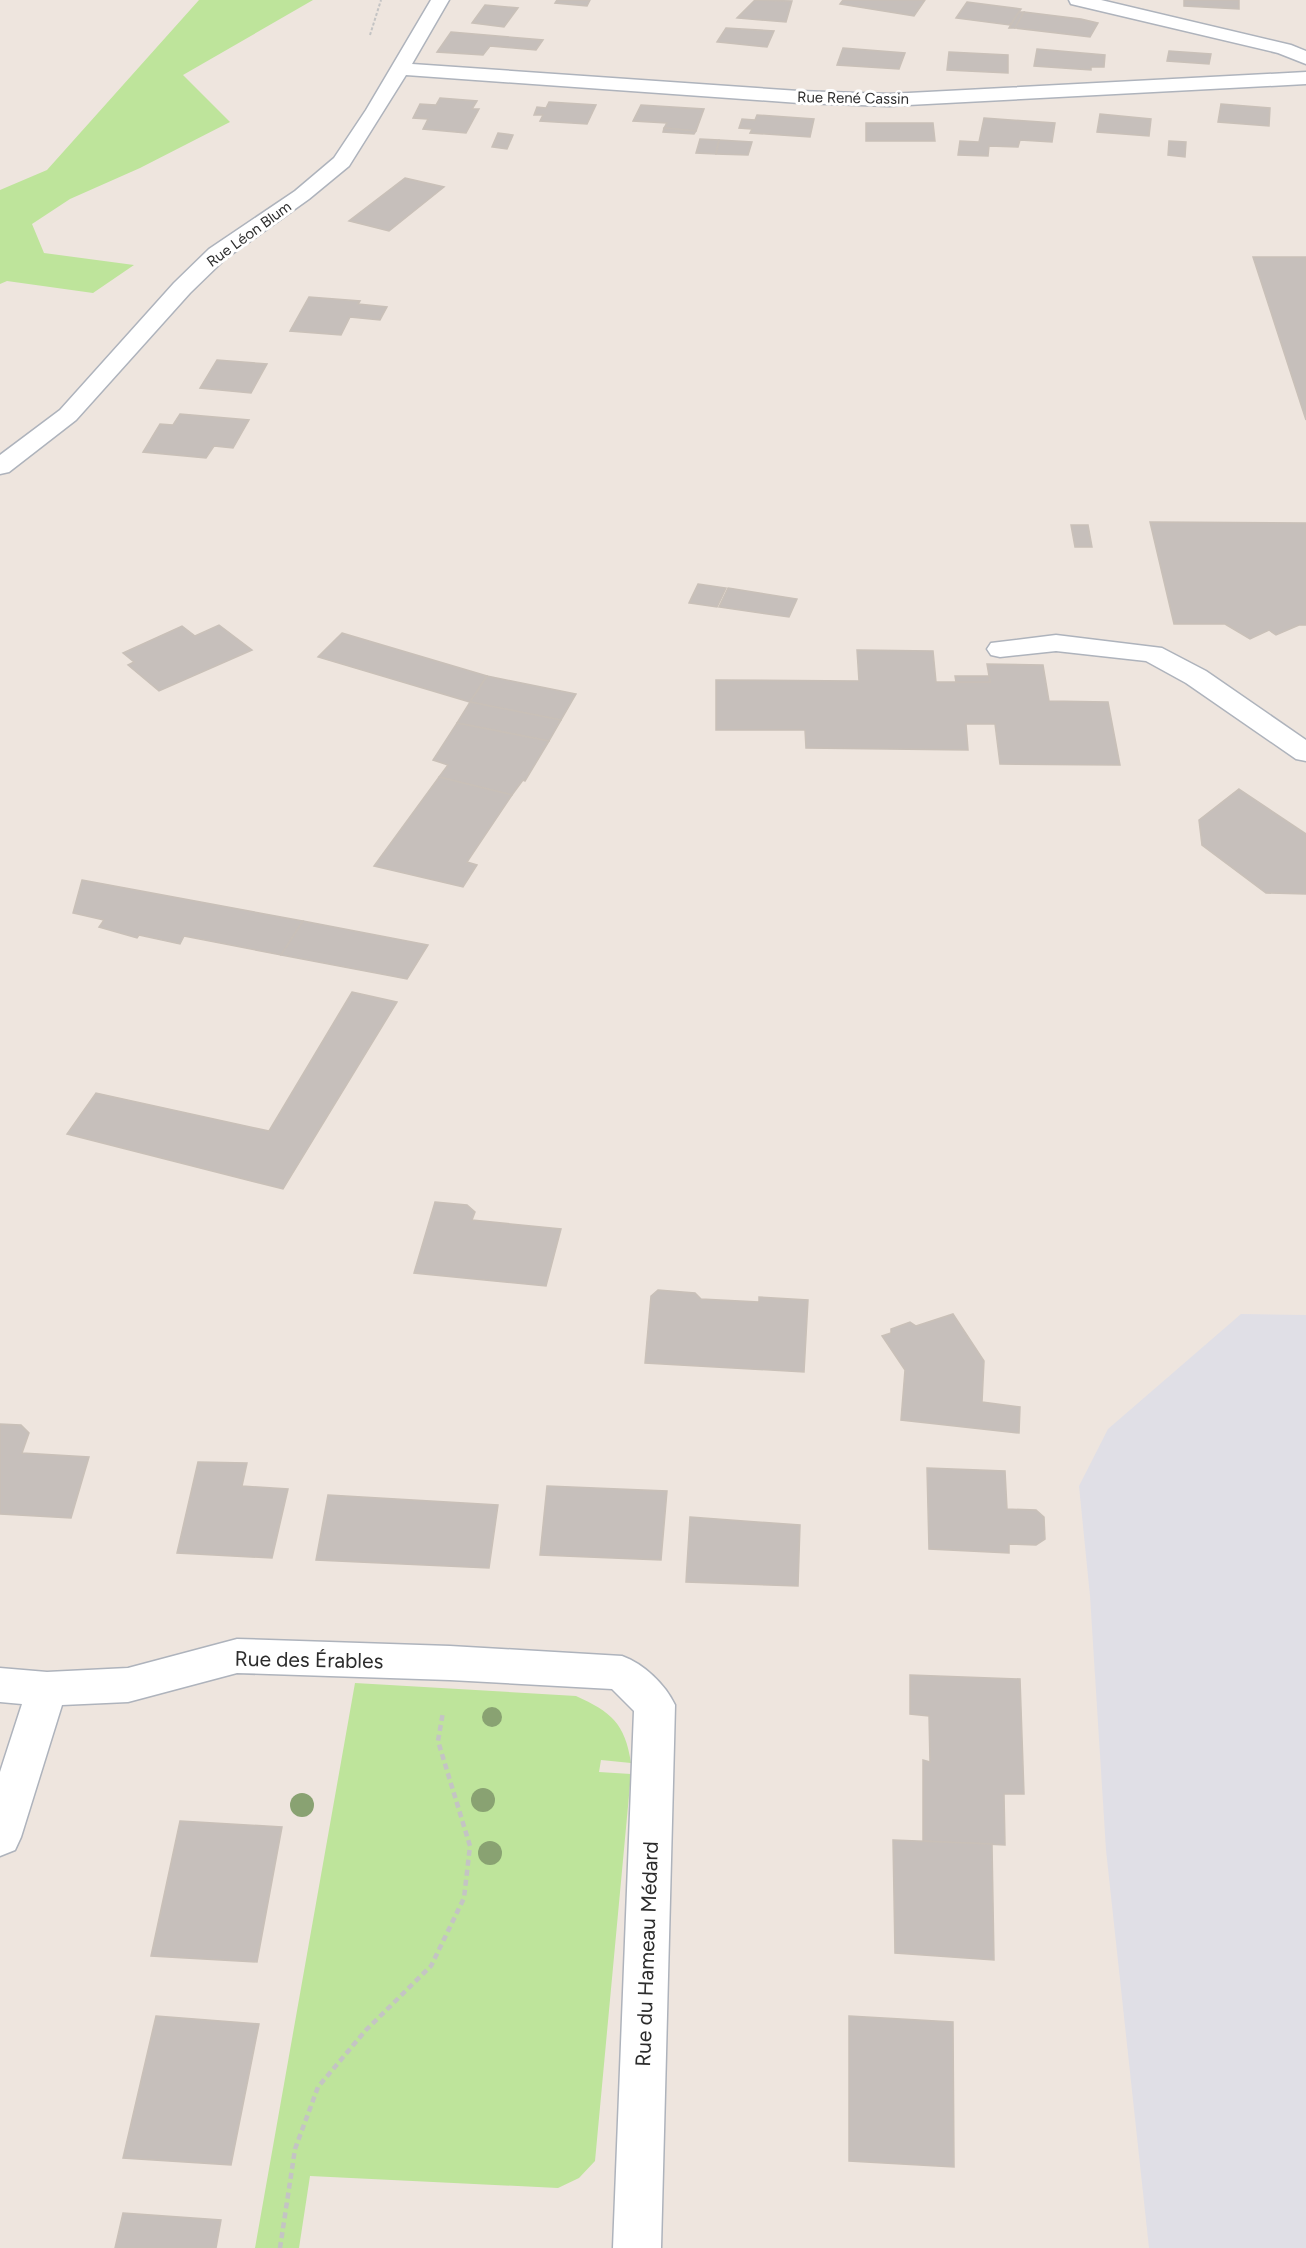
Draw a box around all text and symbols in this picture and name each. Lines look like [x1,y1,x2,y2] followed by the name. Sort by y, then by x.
[797,88,909,108] street label: Rue René Cassin
[203,197,295,271] street label: Rue Léon Blum
[234,1646,384,1673] street label: Rue des Érables
[630,1841,663,2067] street label: Rue du Hameau Médard

